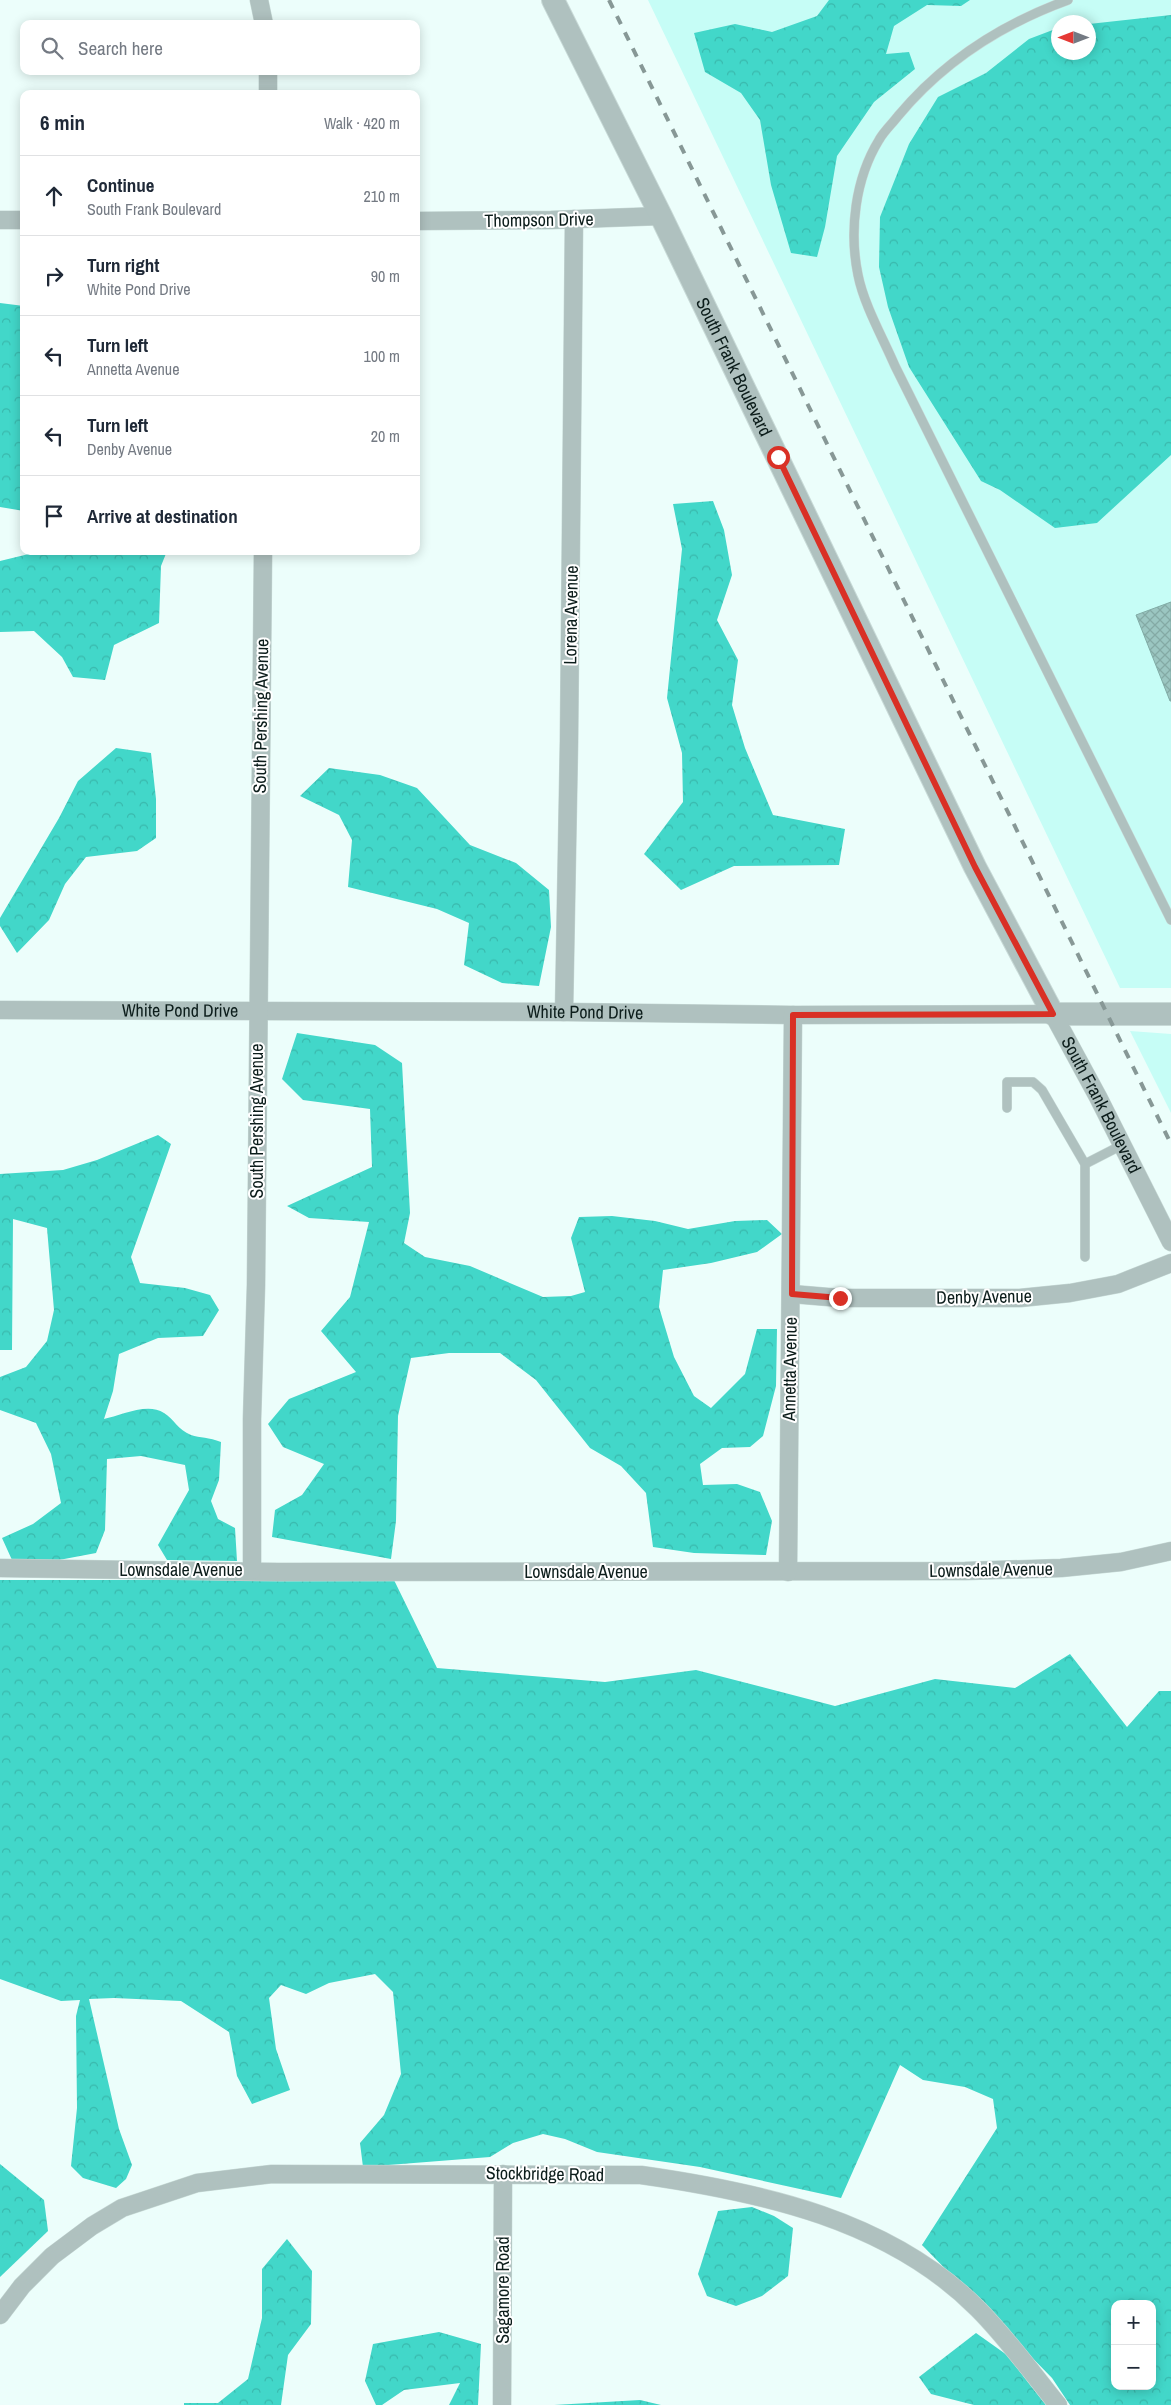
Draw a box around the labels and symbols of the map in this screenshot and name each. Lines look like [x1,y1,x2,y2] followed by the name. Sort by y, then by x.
[1051,15,1096,60] north arrow
[484,206,594,233] street label: Thompson Drive
[690,293,778,440] street label: South Frank Boulevard
[767,446,790,469] route start
[557,565,584,665] street label: Lorena Avenue
[247,638,274,794] street label: South Pershing Avenue
[122,997,238,1023] street label: White Pond Drive
[527,999,643,1025] street label: White Pond Drive
[1056,1032,1147,1178] street label: South Frank Boulevard
[244,1044,269,1198] street label: South Pershing Avenue
[936,1283,1032,1310] street label: Denby Avenue
[829,1287,852,1310] route end
[776,1317,803,1422] street label: Annetta Avenue
[929,1556,1053,1583] street label: Lownsdale Avenue
[119,1557,243,1582] street label: Lownsdale Avenue
[524,1559,648,1584] street label: Lownsdale Avenue
[486,2160,604,2187] street label: Stockbridge Road
[490,2236,515,2344] street label: Sagamore Road

